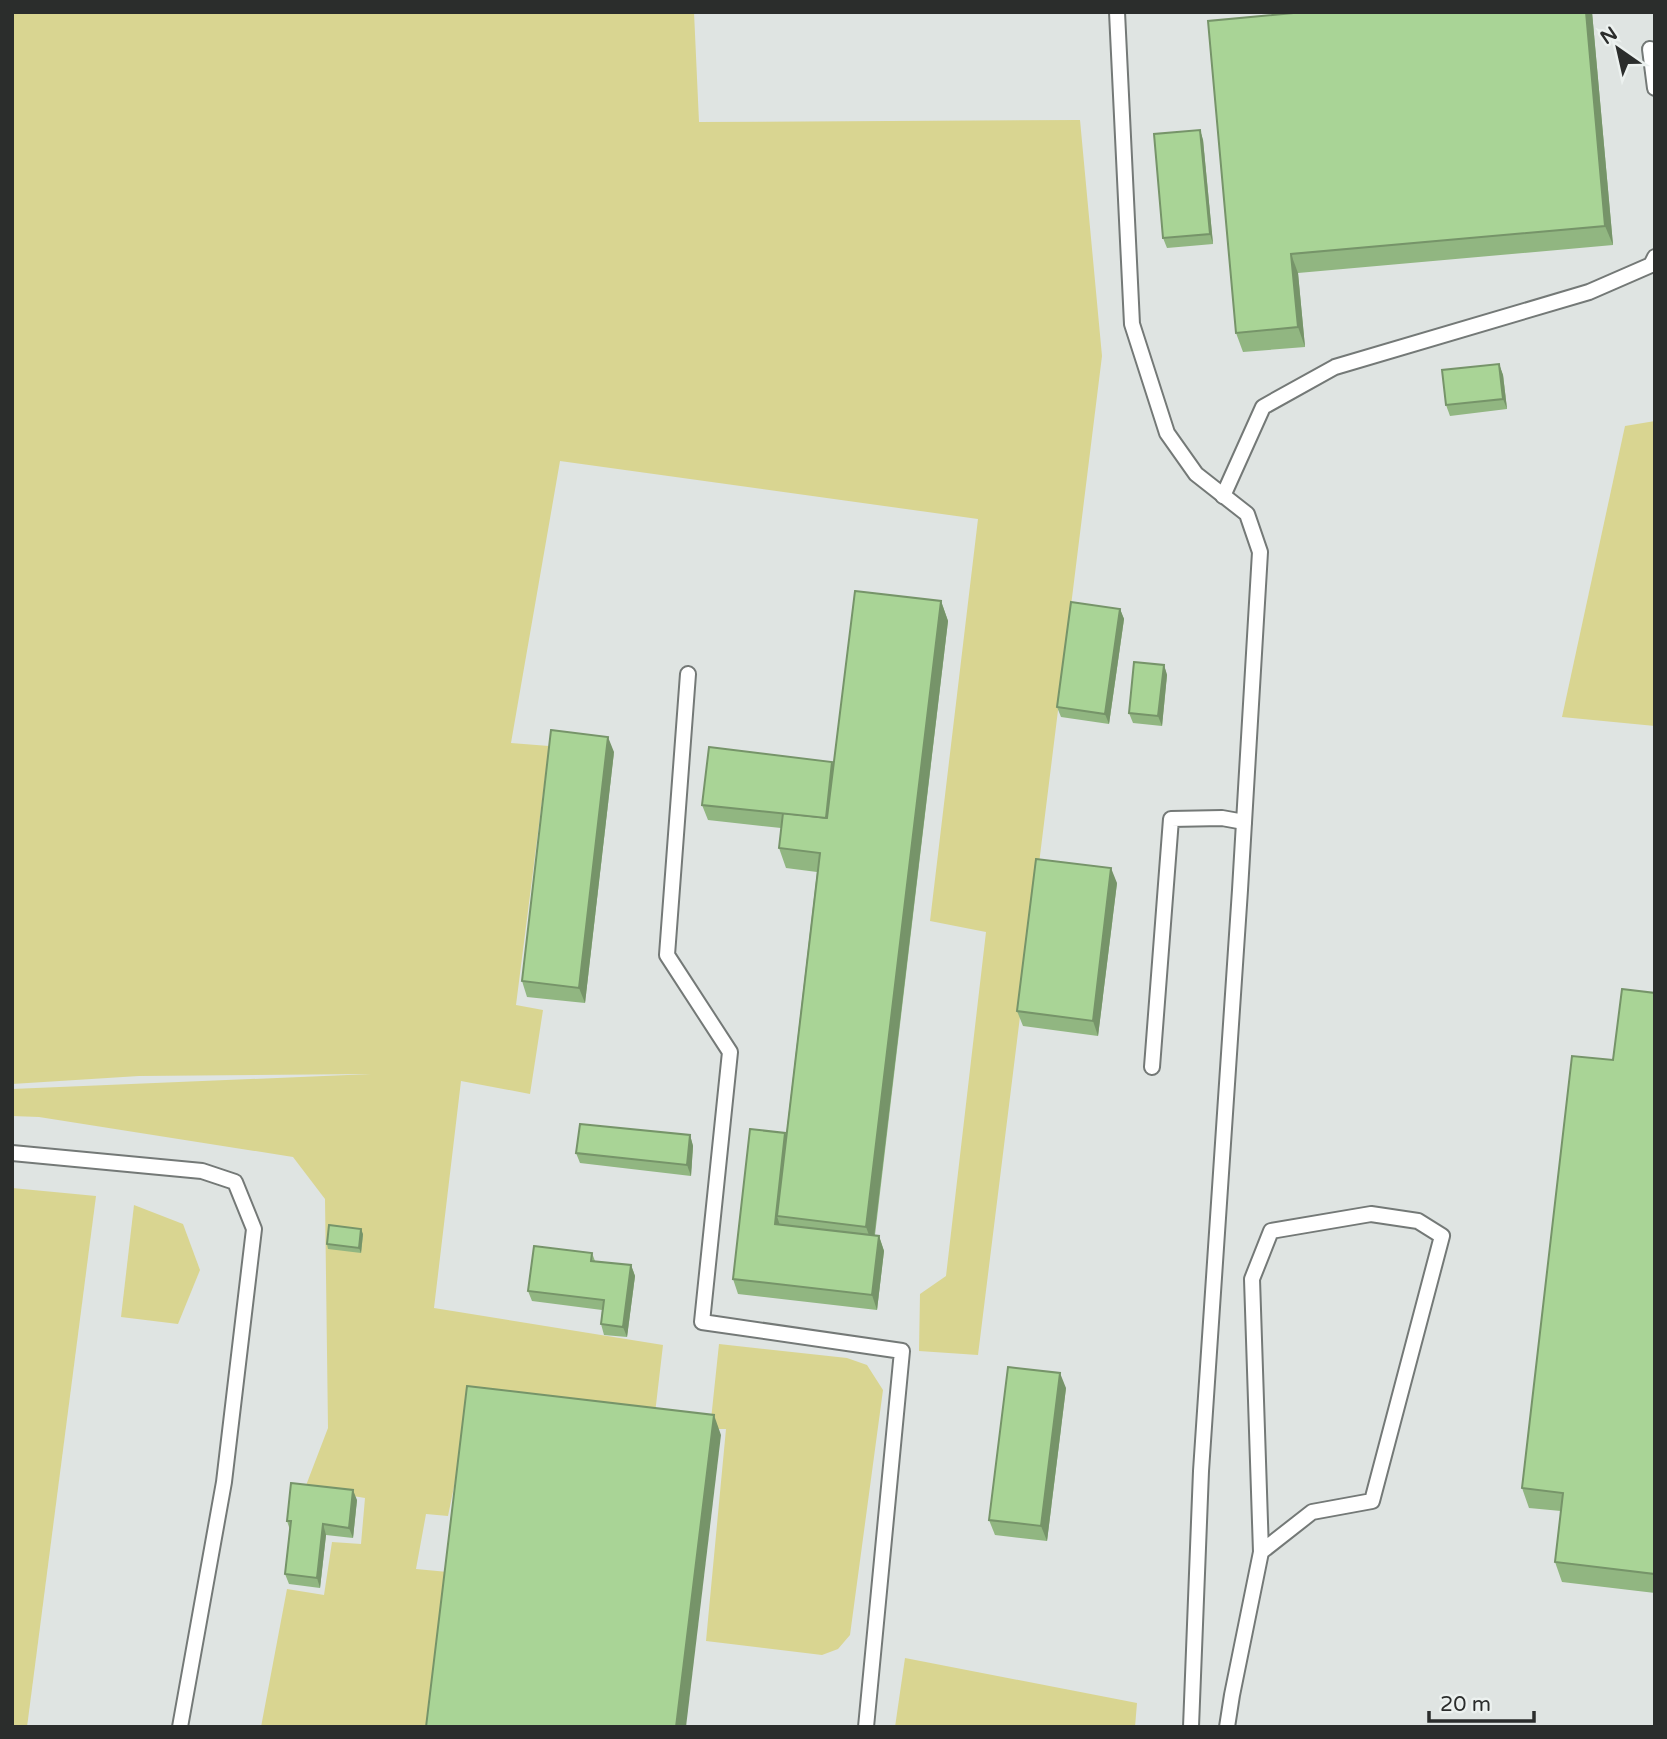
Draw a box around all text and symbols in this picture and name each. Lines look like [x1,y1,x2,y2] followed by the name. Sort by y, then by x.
[1583,14,1653,84] north arrow
[1597,22,1622,49] text: N
[1429,1680,1534,1724] scale bar
[1440,1692,1491,1717] text: 20 m

